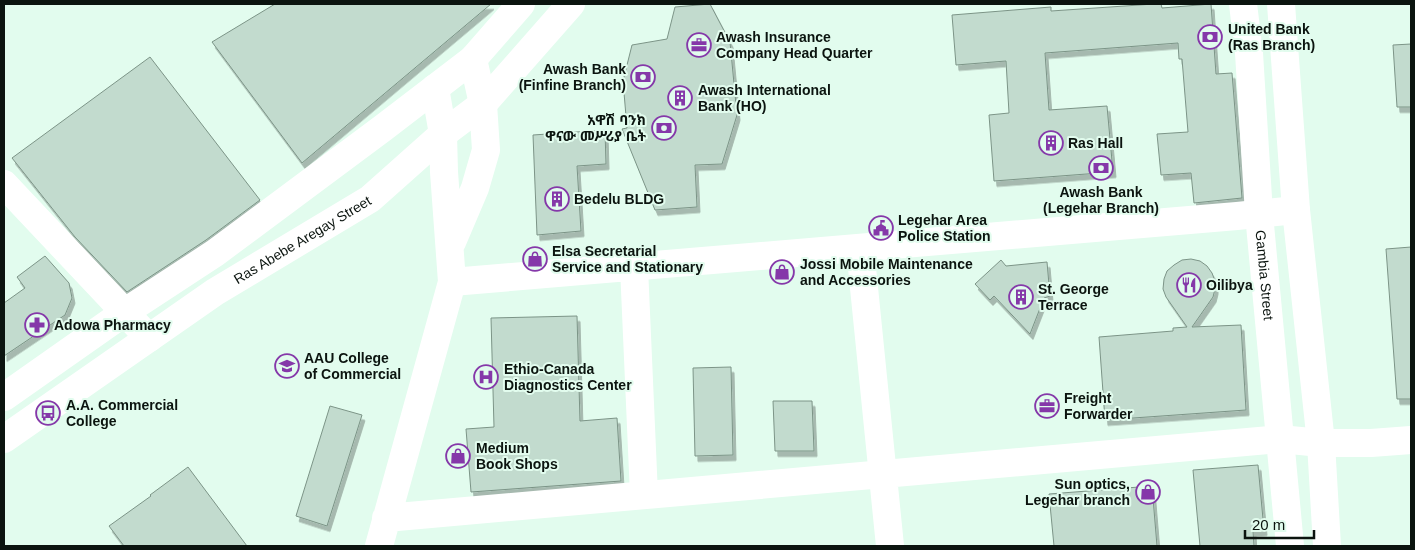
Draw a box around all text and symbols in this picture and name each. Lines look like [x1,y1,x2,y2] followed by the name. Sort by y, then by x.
[1228,21,1315,53] place label: United Bank (Ras Branch)
[1197,24,1223,50] bank icon: United Bank (Ras Branch)
[716,29,873,61] place label: Awash Insurance Company Head Quarter
[686,32,712,58] office icon: Awash Insurance Company Head Quarter
[519,61,626,93] place label: Awash Bank (Finfine Branch)
[630,64,656,90] bank icon: Awash Bank (Finfine Branch)
[698,82,831,114] place label: Awash International Bank (HO)
[667,85,693,111] building icon: Awash International Bank (HO)
[545,112,646,144] place label: አዋሽ ባንክ ዋናው መሥሪያ ቤት
[651,115,677,141] bank icon: አዋሽ ባንክ ዋናው መሥሪያ ቤት
[1038,130,1064,156] building icon: Ras Hall
[1068,135,1123,151] place label: Ras Hall
[1088,155,1114,181] bank icon: Awash Bank (Legehar Branch)
[1043,184,1159,216] place label: Awash Bank (Legehar Branch)
[544,186,570,212] building icon: Bedelu BLDG
[574,191,664,207] place label: Bedelu BLDG
[231,192,374,287] street label: Ras Abebe Aregay Street
[898,212,991,244] place label: Legehar Area Police Station
[868,215,894,241] public building icon: Legehar Area Police Station
[1253,229,1277,321] street label: Gambia Street
[552,243,703,275] place label: Elsa Secretarial Service and Stationary
[522,246,548,272] shop icon: Elsa Secretarial Service and Stationary
[800,256,973,288] place label: Jossi Mobile Maintenance and Accessories
[769,259,795,285] shop icon: Jossi Mobile Maintenance and Accessories
[1176,272,1202,298] restaurant icon: Oilibya
[1206,277,1253,293] place label: Oilibya
[1038,281,1109,313] place label: St. George Terrace
[1008,284,1034,310] building icon: St. George Terrace
[24,312,50,338] pharmacy icon: Adowa Pharmacy
[54,317,171,333] place label: Adowa Pharmacy
[304,350,401,382] place label: AAU College of Commercial
[274,353,300,379] school or university icon: AAU College of Commercial
[504,361,632,393] place label: Ethio-Canada Diagnostics Center
[473,364,499,390] hospital icon: Ethio-Canada Diagnostics Center
[1064,390,1133,422] place label: Freight Forwarder
[1034,393,1060,419] office icon: Freight Forwarder
[66,397,178,429] place label: A.A. Commercial College
[35,400,61,426] bus stop icon: A.A. Commercial College
[476,440,558,472] place label: Medium Book Shops
[445,443,471,469] shop icon: Medium Book Shops
[1025,476,1130,508] place label: Sun optics, Legehar branch
[1135,479,1161,505] shop icon: Sun optics, Legehar branch
[1245,508,1314,540] scale bar
[1252,516,1285,533] text: 20 m

